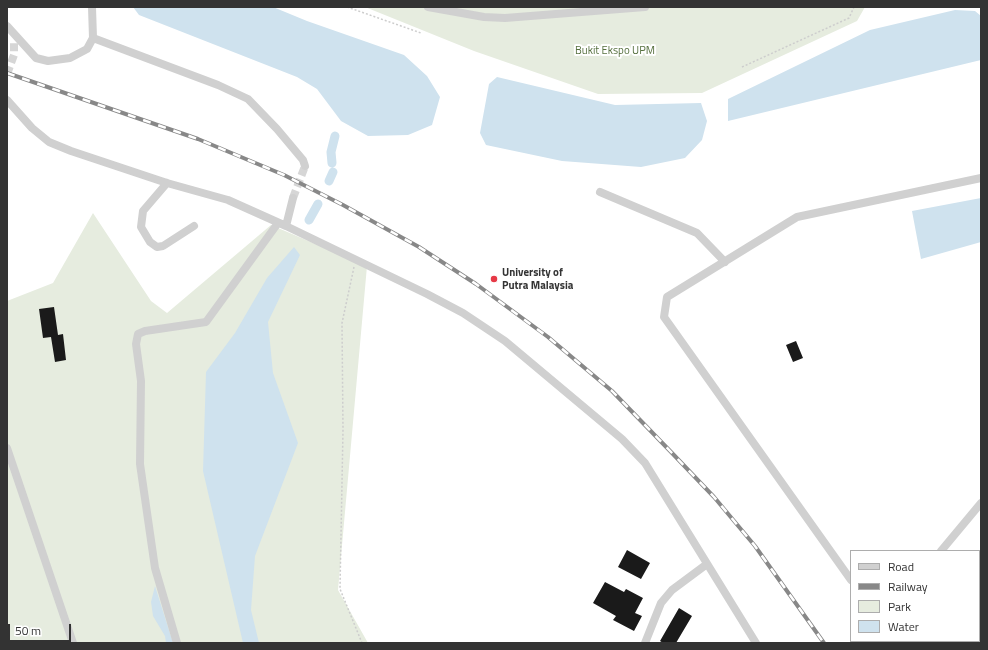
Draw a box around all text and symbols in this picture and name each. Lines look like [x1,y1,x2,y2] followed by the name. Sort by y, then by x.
[575,44,655,58] park label: Bukit Ekspo UPM
[502,266,573,292] place label: University of Putra Malaysia
[489,274,499,284] marker: University of Putra Malaysia
[850,550,980,642] legend
[888,557,914,576] text: Road
[888,577,928,596] text: Railway
[888,597,911,616] text: Park
[10,616,73,642] scale bar
[888,617,919,636] text: Water
[15,621,41,640] text: 50 m

